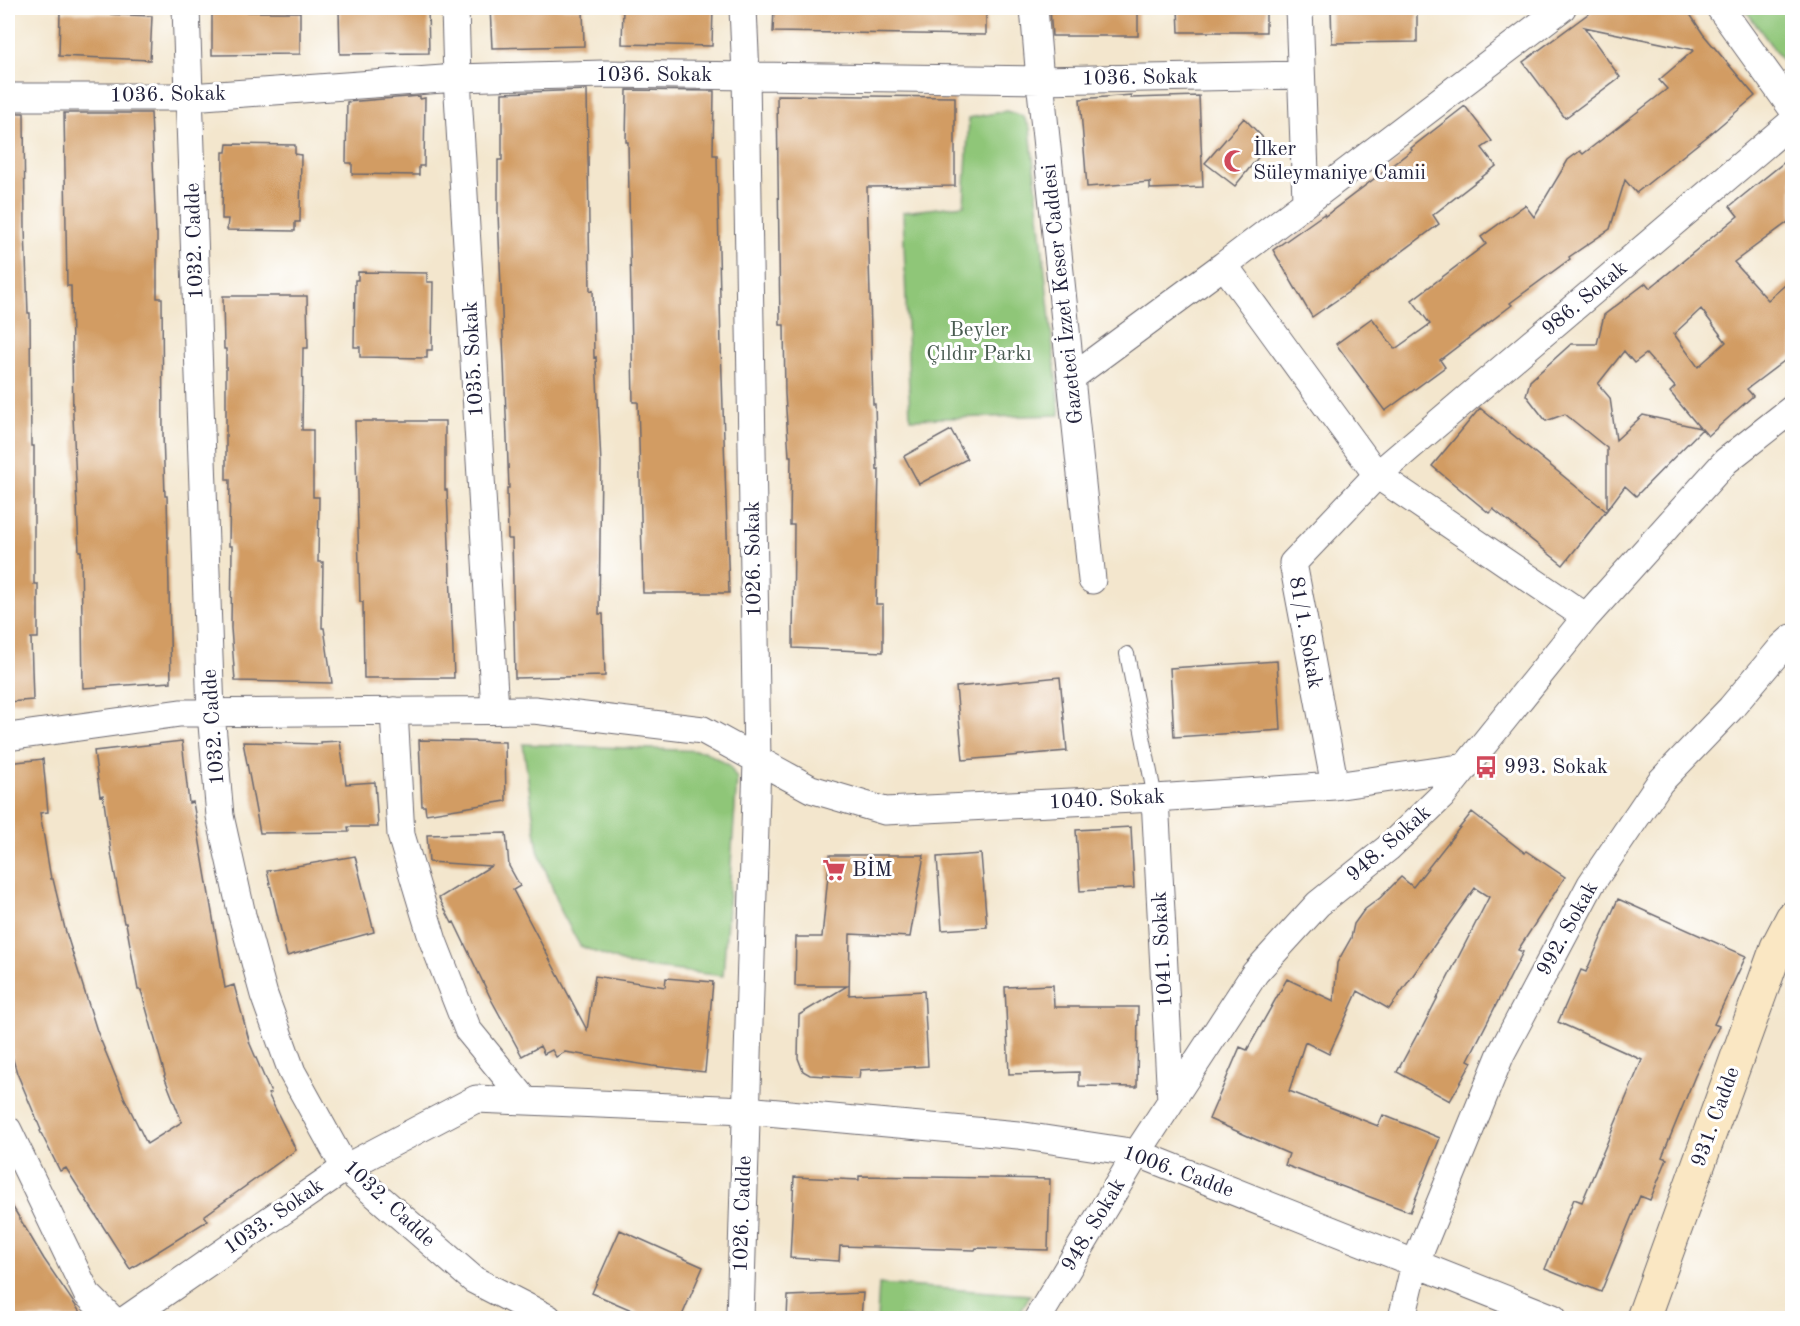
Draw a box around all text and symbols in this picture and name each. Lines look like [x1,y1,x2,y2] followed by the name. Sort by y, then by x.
[596,65,712,86] street label: 1036. Sokak
[1082,66,1198,90] street label: 1036. Sokak
[110,83,226,107] street label: 1036. Sokak
[1253,135,1426,184] place label: İlker Süleymaniye Camii
[1222,148,1248,174] mosque icon: İlker Süleymaniye Camii
[1035,163,1087,425] street label: Gazeteci İzzet Keser Caddesi
[182,182,208,300] street label: 1032. Cadde
[1538,257,1632,340] street label: 986. Sokak
[460,300,488,418] street label: 1035. Sokak
[926,320,1032,365] park label: Beyler Çıldır Parkı
[742,501,766,617] street label: 1026. Sokak
[1285,575,1325,691] street label: 81/1. Sokak
[199,668,229,786] street label: 1032. Cadde
[1473,754,1499,780] bus stop icon: 993. Sokak
[1504,757,1608,778] place label: 993. Sokak
[1048,786,1166,814] street label: 1040. Sokak
[1343,802,1435,886] street label: 948. Sokak
[852,856,892,881] place label: BİM
[821,857,847,883] supermarket icon: BİM
[1534,878,1602,980] street label: 992. Sokak
[1149,890,1177,1008] street label: 1041. Sokak
[1688,1064,1744,1170] street label: 931. Cadde
[1120,1142,1236,1202] street label: 1006. Cadde
[730,1155,756,1273] street label: 1026. Cadde
[339,1157,439,1251] street label: 1032. Cadde
[220,1175,328,1259] street label: 1033. Sokak
[1058,1175,1130,1275] street label: 948. Sokak

